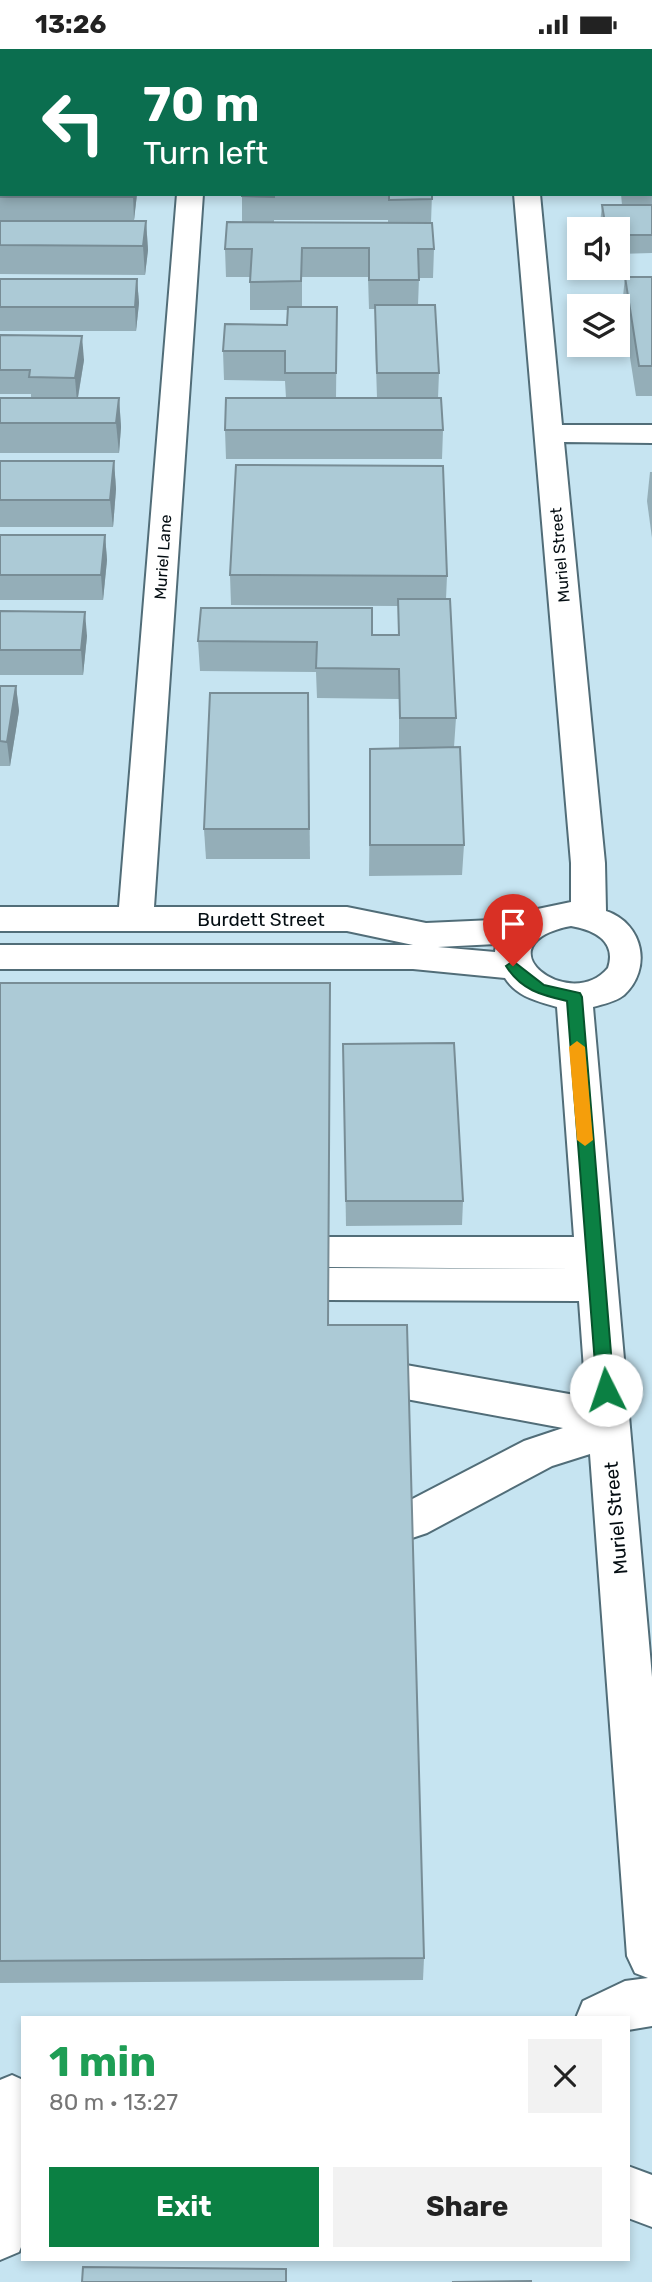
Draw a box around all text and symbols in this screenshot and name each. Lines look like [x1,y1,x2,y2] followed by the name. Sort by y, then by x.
[35,9,106,40] text: 13:26
[143,75,260,133] text: 70 m
[28,77,119,168] icon: left
[143,134,268,172] text: Turn left
[567,217,630,357] map controls
[567,217,630,280] button: sound
[567,294,630,357] button: layers
[546,507,574,603] street label: Muriel Street
[151,514,175,600] street label: Muriel Lane
[483,894,543,966] pin
[494,905,532,943] icon: arrive
[197,908,325,931] street label: Burdett Street
[569,1353,643,1427] position arrow
[600,1460,632,1575] street label: Muriel Street
[49,2037,156,2087] text: 1 min
[528,2039,602,2113] button: close
[49,2088,178,2116] text: 80 m · 13:27
[49,2167,319,2247] button: Exit
[333,2167,602,2247] button: Share

